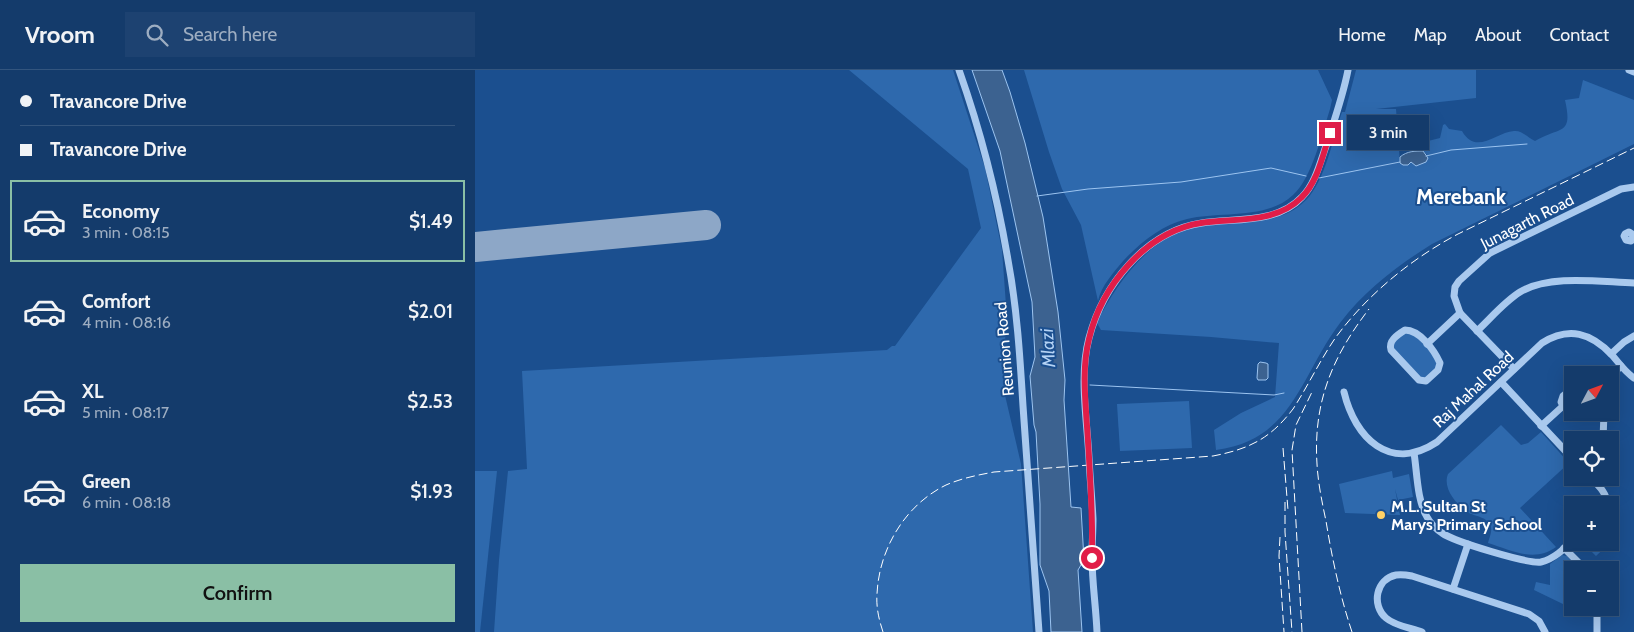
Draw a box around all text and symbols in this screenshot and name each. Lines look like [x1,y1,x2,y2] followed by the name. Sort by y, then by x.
[125,12,475,57] search box
[25,20,95,49] text: Vroom
[143,21,171,49] icon: search
[183,23,277,46] text: Search here
[1338,24,1386,46] text: Home
[1414,24,1447,46] text: Map
[1475,24,1521,46] text: About
[1549,24,1609,46] text: Contact
[50,90,186,113] text: Travancore Drive
[1347,116,1430,150] callout: 3 min
[1319,122,1341,144] route end
[1369,123,1407,142] text: 3 min
[50,138,186,161] text: Travancore Drive
[1416,184,1507,209] district label: Merebank
[1477,190,1577,254] street label: Junagarth Road
[22,199,67,244] icon: car
[82,200,160,223] text: Economy
[409,210,453,233] text: $1.49
[82,223,170,242] text: 3 min · 08:15
[22,289,67,334] icon: car
[82,290,151,313] text: Comfort
[408,300,453,323] text: $2.01
[991,301,1018,397] street label: Reunion Road
[82,313,171,332] text: 4 min · 08:16
[1036,327,1060,369] water label: Mlazi
[1429,347,1518,432] street label: Raj Mahal Road
[1564,366,1619,421] north arrow
[1564,366,1619,616] map controls
[22,379,67,424] icon: car
[82,380,103,403] text: XL
[407,390,453,413] text: $2.53
[82,403,169,422] text: 5 min · 08:17
[1564,431,1619,486] button: locate
[22,469,67,514] icon: car
[82,470,131,493] text: Green
[410,480,453,503] text: $1.93
[82,493,171,512] text: 6 min · 08:18
[1564,496,1619,551] button: +
[1391,497,1542,534] place label: M.L. Sultan St Marys Primary School
[1375,509,1387,521] marker: M.L. Sultan St Marys Primary School
[1081,547,1103,569] route start
[1564,561,1619,616] button: −
[20,564,455,622] button: Confirm

